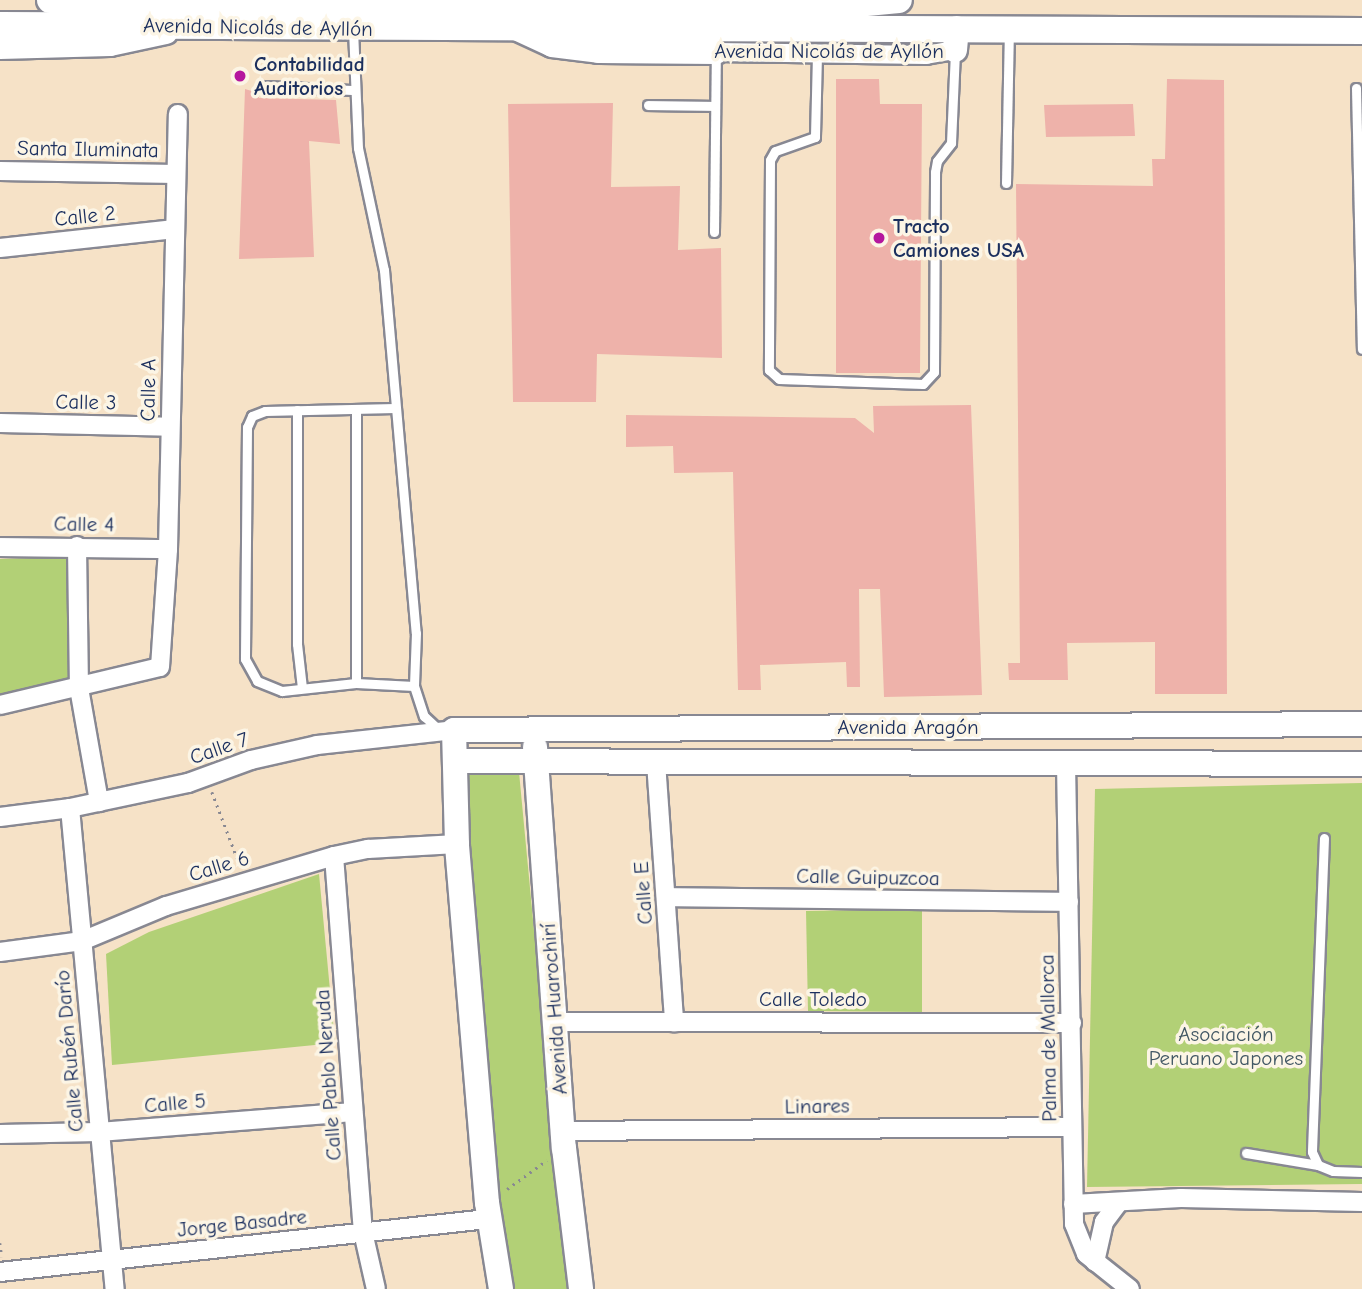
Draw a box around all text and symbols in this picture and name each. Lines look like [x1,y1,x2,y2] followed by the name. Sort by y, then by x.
[143,12,373,42] street label: Avenida Nicolás de Ayllón
[714,38,944,64] street label: Avenida Nicolás de Ayllón
[254,51,365,101] place label: Contabilidad Auditorios
[232,68,248,84] marker: Contabilidad Auditorios
[17,135,159,163] street label: Santa Iluminata
[53,200,117,232] street label: Calle 2
[893,213,1024,263] place label: Tracto Camiones USA
[871,230,887,246] marker: Tracto Camiones USA
[135,358,161,422] street label: Calle A
[55,389,117,415] street label: Calle 3
[53,511,115,537] street label: Calle 4
[837,714,979,740] street label: Avenida Aragón
[186,726,252,770] street label: Calle 7
[186,845,252,887] street label: Calle 6
[628,861,658,925] street label: Calle E
[796,863,940,891] street label: Calle Guipuzcoa
[535,923,573,1095] street label: Avenida Huarochirí
[1034,954,1062,1122] street label: Palma de Mallorca
[49,969,89,1133] street label: Calle Rubén Darío
[759,986,867,1012] street label: Calle Toledo
[309,989,347,1161] street label: Calle Pablo Neruda
[1149,1021,1303,1071] park label: Asociación Peruano Japones
[143,1088,207,1118] street label: Calle 5
[784,1093,850,1119] street label: Linares
[176,1204,308,1242] street label: Jorge Basadre

